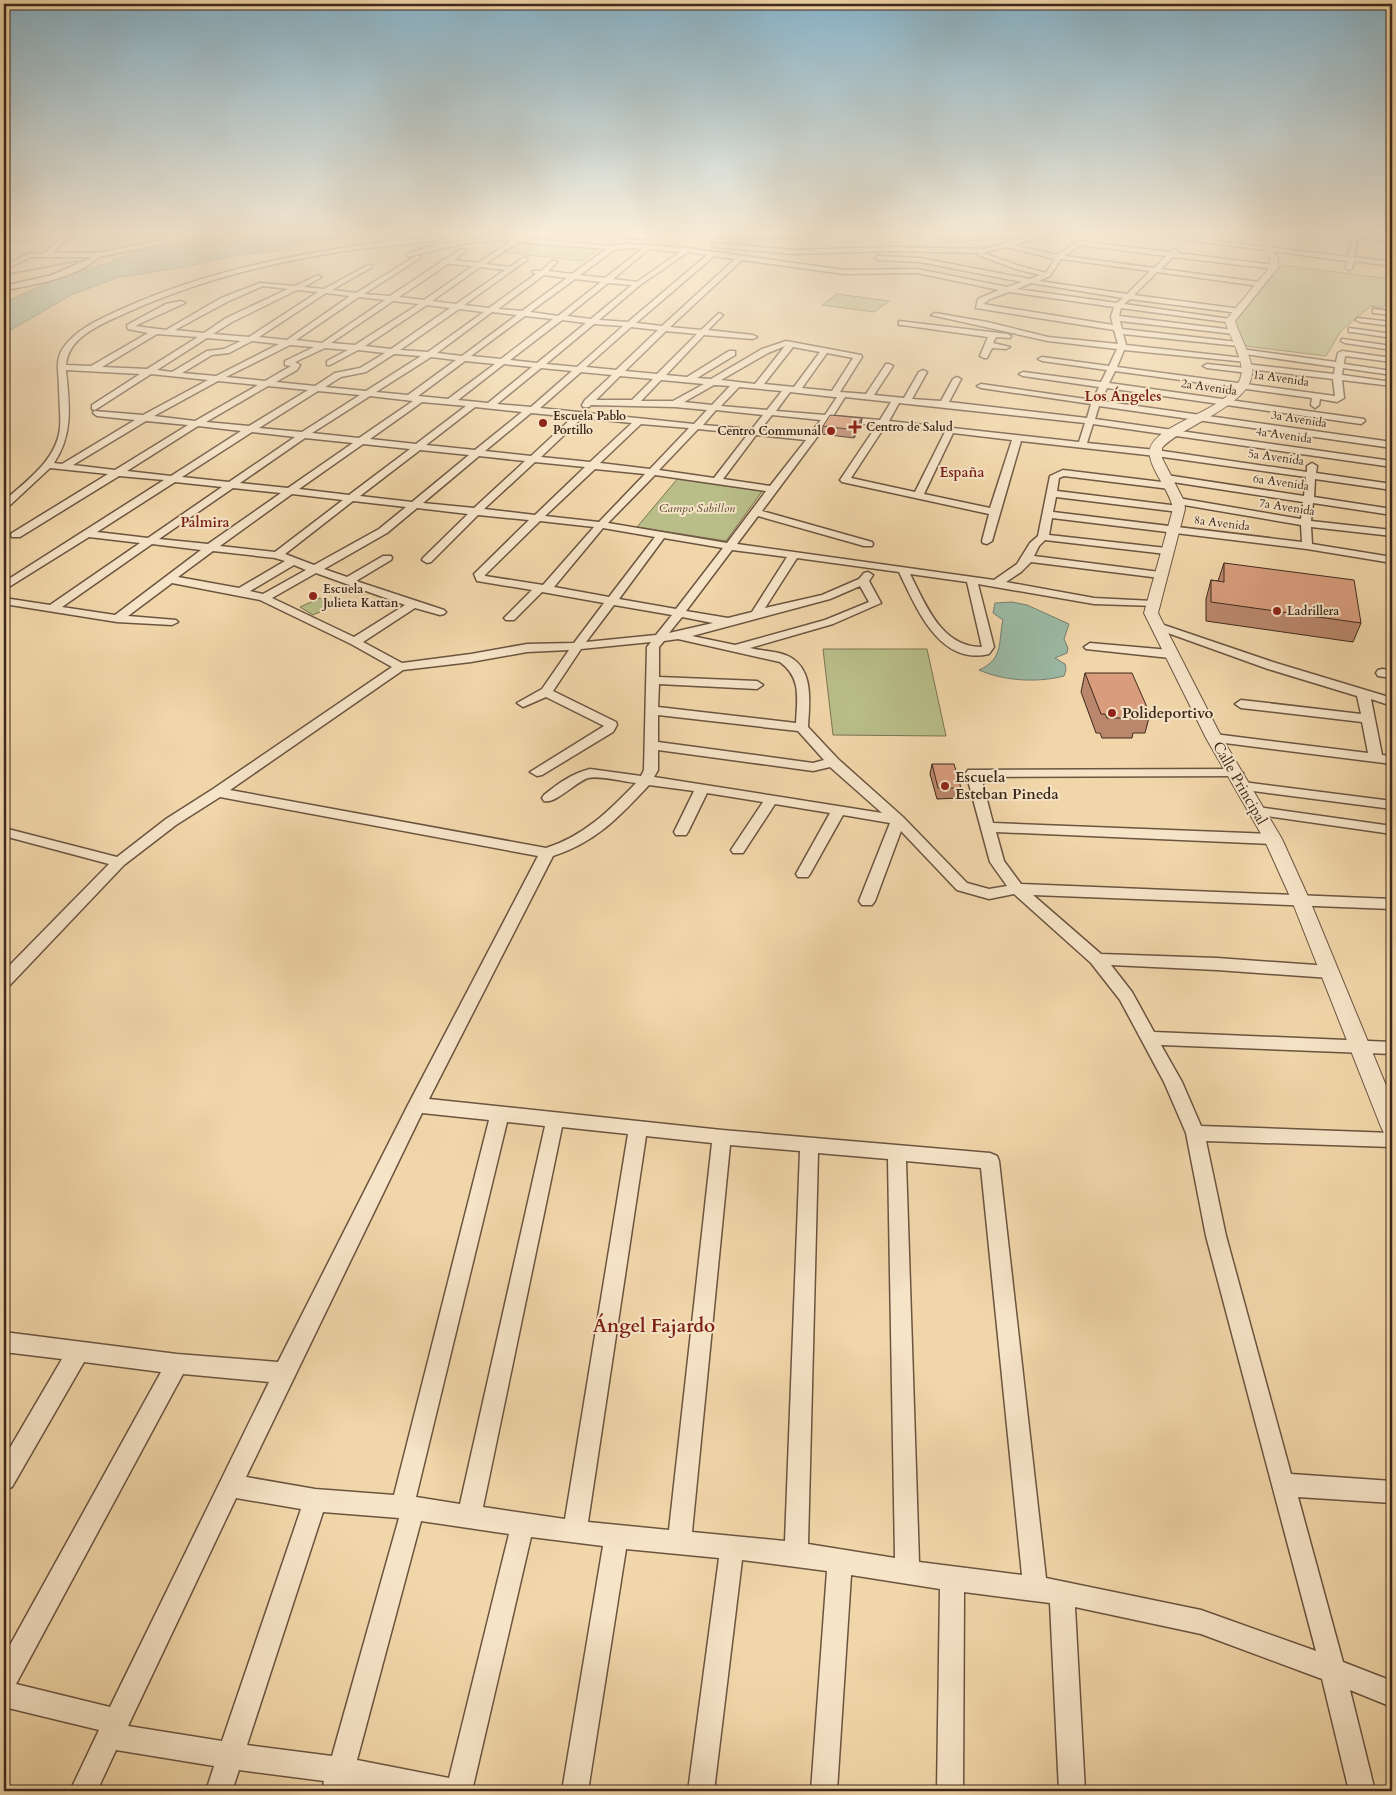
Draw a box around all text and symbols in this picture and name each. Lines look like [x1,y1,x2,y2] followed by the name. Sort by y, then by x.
[1252,366,1311,390] street label: 1a Avenida
[1180,375,1239,399] street label: 2a Avenida
[1084,386,1162,406] district label: Los Ángeles
[1270,407,1329,431] street label: 3a Avenida
[553,408,626,438] place label: Escuela Pablo Portillo
[537,417,549,429] marker: Escuela Pablo Portillo
[866,419,953,435] place label: Centro de Salud
[848,420,862,434] marker: Centro de Salud
[717,423,821,439] place label: Centro Communal
[1255,423,1314,447] street label: 4a Avenida
[825,425,837,437] marker: Centro Communal
[1247,445,1306,469] street label: 5a Avenida
[939,463,985,482] district label: España
[1252,470,1311,494] street label: 6a Avenida
[1258,495,1317,519] street label: 7a Avenida
[659,500,735,516] park label: Campo Sabillon
[1193,512,1252,534] street label: 8a Avenida
[180,513,230,532] district label: Palmira
[321,581,399,611] place label: Escuela Julieta Kattan
[307,590,319,602] marker: Escuela Julieta Kattan
[1287,603,1339,619] place label: Ladrillera
[1271,605,1283,617] marker: Ladrillera
[1122,703,1213,723] place label: Polideportivo
[1106,707,1118,719] marker: Polideportivo
[1208,738,1272,828] street label: Calle Principal
[955,767,1059,804] place label: Escuela Esteban Pineda
[939,780,951,792] marker: Escuela Esteban Pineda
[593,1313,715,1339] district label: Ángel Fajardo

